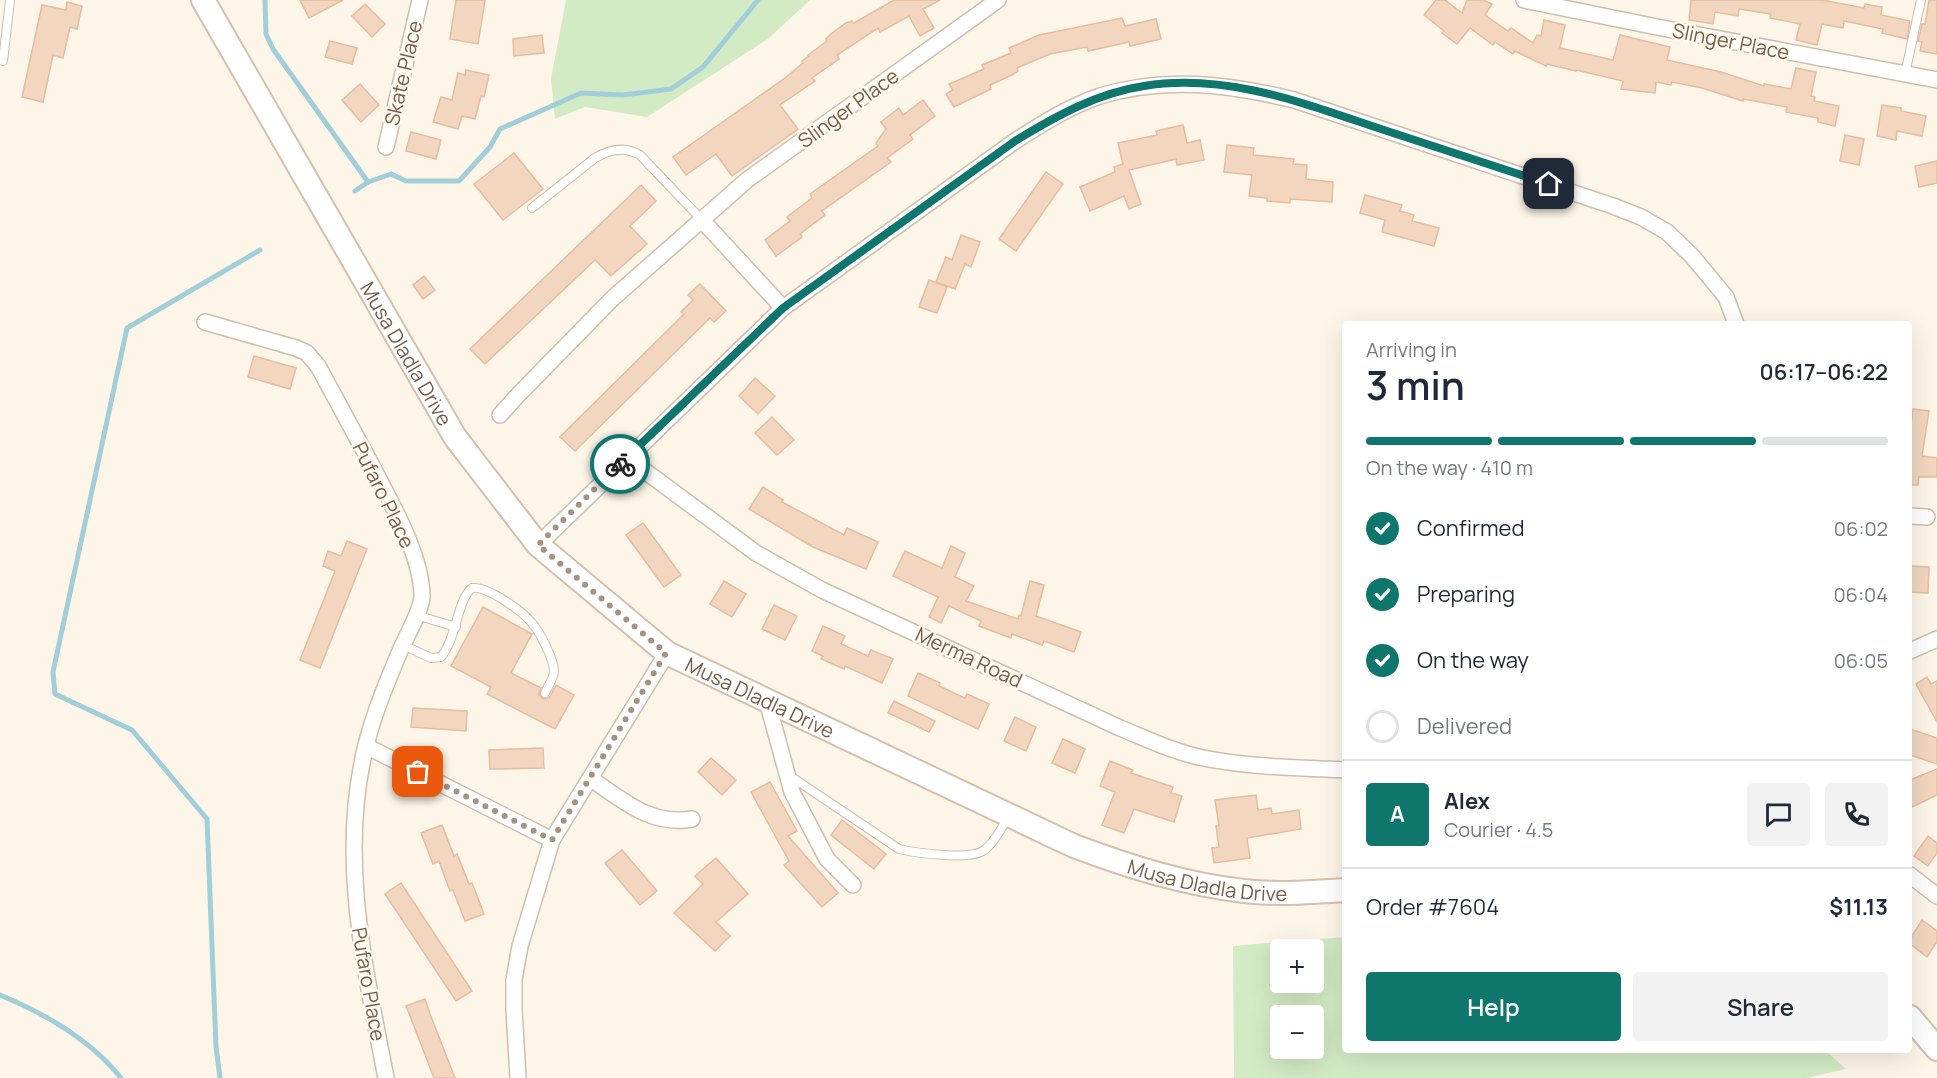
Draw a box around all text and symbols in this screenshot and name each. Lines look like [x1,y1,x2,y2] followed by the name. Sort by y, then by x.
[1670,16,1792,66] street label: Slinger Place
[378,18,428,128] street label: Skate Place
[792,62,904,154] street label: Slinger Place
[1523,158,1574,209] pin
[1532,167,1565,200] icon: home
[355,277,459,430] street label: Musa Dladla Drive
[1366,336,1457,363] text: Arriving in
[1760,357,1888,387] text: 06:17–06:22
[1366,358,1465,412] text: 3 min
[590,434,650,494] courier
[347,437,421,553] street label: Pufaro Place
[604,448,637,481] icon: bike
[1366,454,1533,481] text: On the way · 410 m
[1366,512,1399,545] icon: check
[1417,513,1525,543] text: Confirmed
[1834,515,1888,542] text: 06:02
[1366,578,1399,611] icon: check
[1417,579,1515,609] text: Preparing
[1833,581,1888,608] text: 06:04
[911,620,1027,694] street label: Merma Road
[1366,644,1399,677] icon: check
[1417,645,1529,675] text: On the way
[1834,647,1888,674] text: 06:05
[681,650,839,744] street label: Musa Dladla Drive
[1417,711,1512,741] text: Delivered
[392,746,443,797] pin
[401,755,434,788] icon: bag
[1747,783,1810,846] button: chat
[1825,783,1888,846] button: phone
[1444,786,1490,816] text: Alex
[1390,799,1405,829] text: A
[1444,816,1553,843] text: Courier · 4.5
[1124,852,1287,906] street label: Musa Dladla Drive
[1366,892,1499,922] text: Order #7604
[1829,892,1888,922] text: $11.13
[346,925,392,1043] street label: Pufaro Place
[1270,939,1324,1059] map controls
[1270,939,1324,993] button: +
[1366,972,1621,1041] button: Help
[1633,972,1888,1041] button: Share
[1270,1005,1324,1059] button: −

